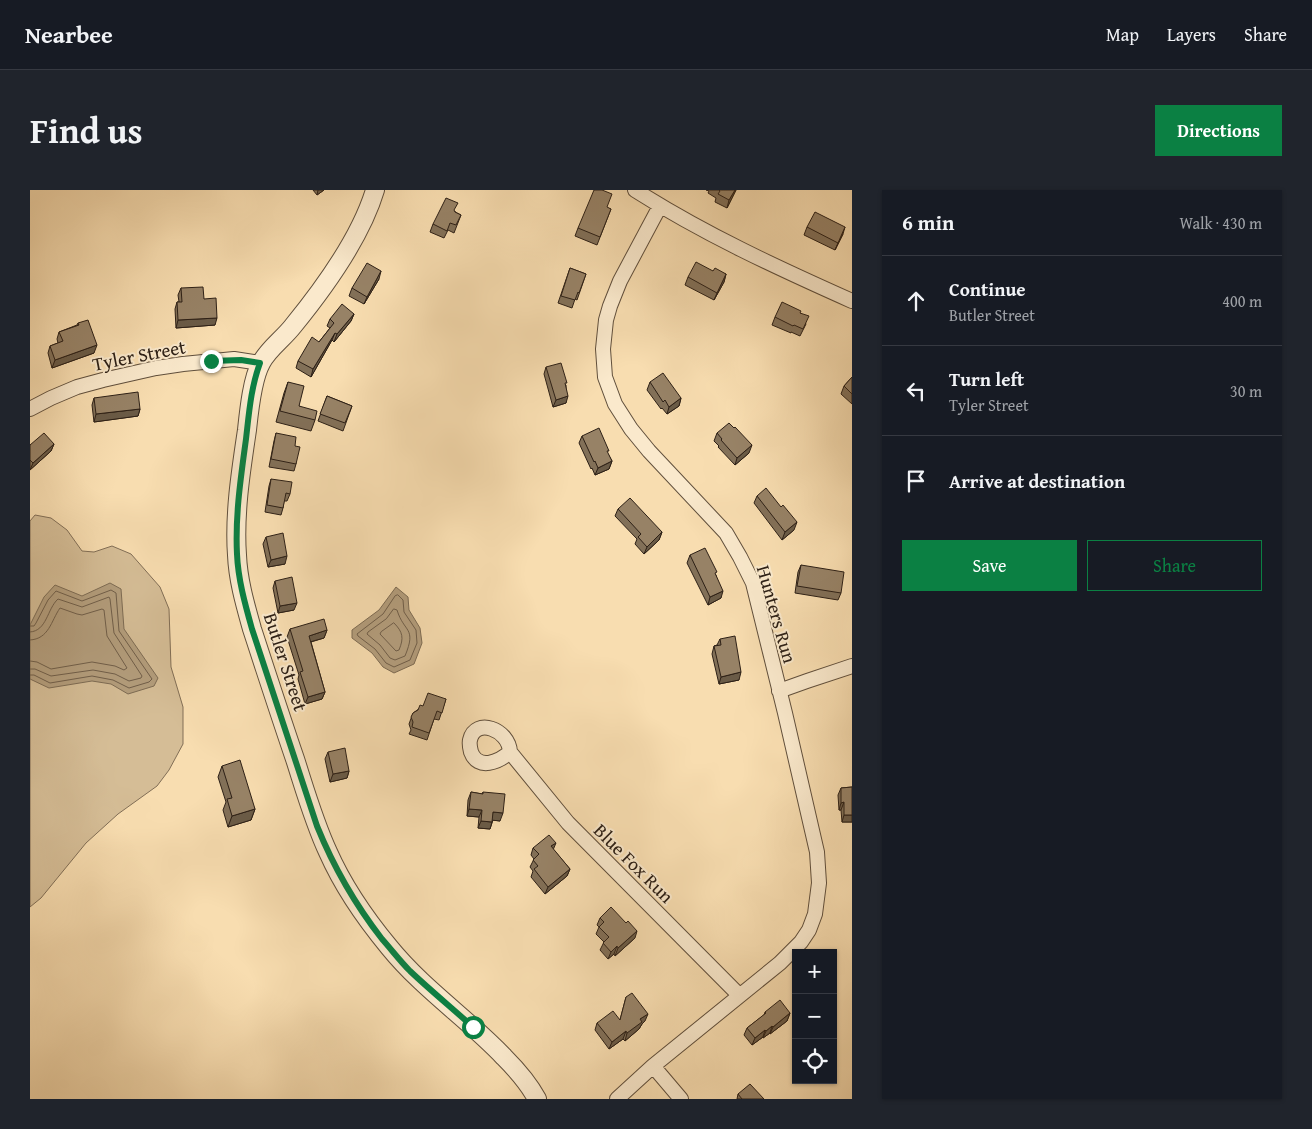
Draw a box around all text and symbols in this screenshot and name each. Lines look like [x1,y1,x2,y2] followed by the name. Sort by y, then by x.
[25,17,113,52] text: Nearbee
[1106,21,1139,48] text: Map
[1167,21,1216,48] text: Layers
[1244,21,1287,48] text: Share
[30,105,143,156] text: Find us
[1155,105,1282,156] button: Directions
[902,207,954,238] text: 6 min
[1179,211,1262,235] text: Walk · 430 m
[949,275,1026,303] text: Continue
[902,287,930,315] icon: ahead
[1222,289,1262,313] text: 400 m
[949,303,1035,327] text: Butler Street
[90,332,188,378] street label: Tyler Street
[200,350,223,373] route end
[949,365,1024,393] text: Turn left
[902,377,930,405] icon: left
[1230,379,1262,403] text: 30 m
[949,393,1029,417] text: Tyler Street
[902,467,930,495] icon: arrive
[949,467,1125,495] text: Arrive at destination
[902,540,1077,591] button: Save
[1087,540,1262,591] button: Share
[750,562,804,667] street label: Hunters Run
[257,609,315,715] street label: Butler Street
[588,817,681,910] street label: Blue Fox Run
[792,949,837,1084] map controls
[792,949,837,994] button: +
[792,994,837,1039] button: −
[462,1016,485,1039] route start
[792,1039,837,1084] button: locate

